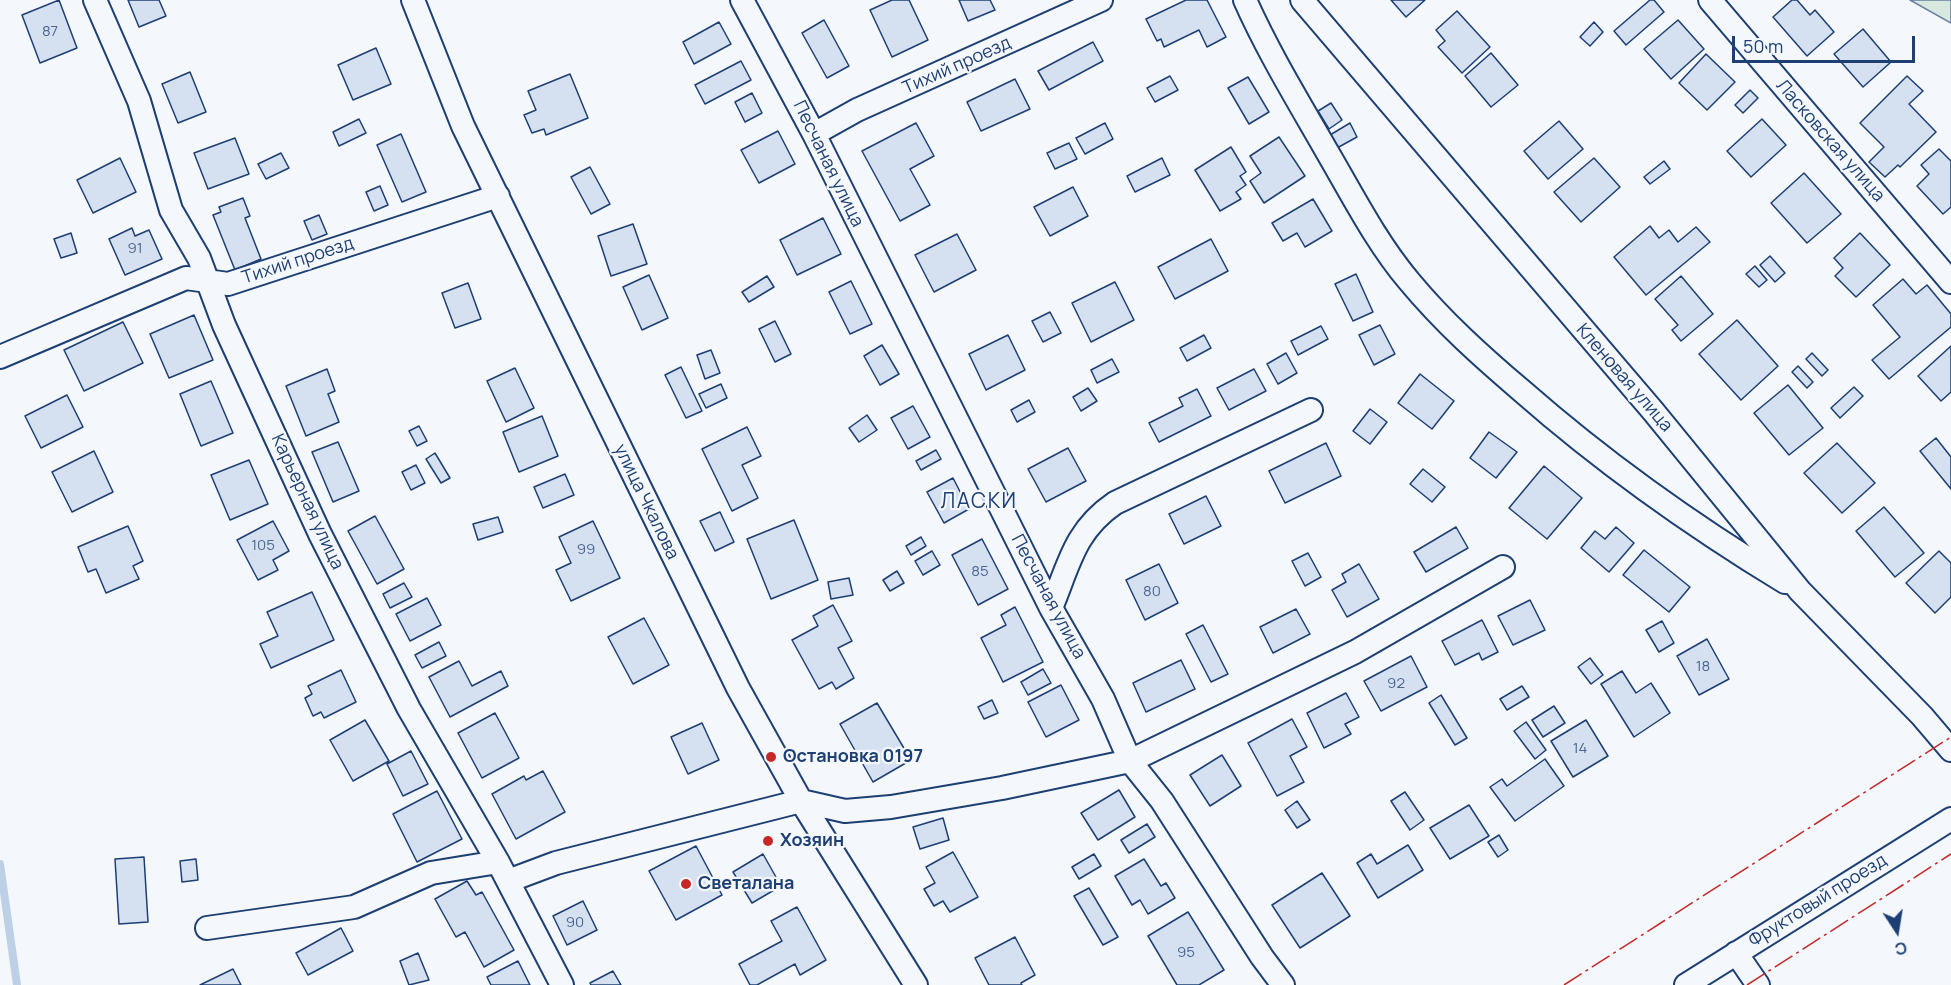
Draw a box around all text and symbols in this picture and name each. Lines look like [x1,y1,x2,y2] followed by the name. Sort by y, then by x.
[42,23,58,41] house number: 87
[1735,24,1918,62] scale bar
[900,33,1014,99] street label: Тихий проезд
[1743,34,1783,58] text: 50 m
[1771,75,1889,207] street label: Ласковская улица
[788,97,868,231] street label: Песчаная улица
[239,233,357,289] street label: Тихий проезд
[127,240,143,258] house number: 91
[1571,320,1677,436] street label: Кленовая улица
[266,431,348,573] street label: Карьерная улица
[609,441,683,563] street label: улица Чкалова
[941,489,1017,515] district label: ЛАСКИ
[1006,531,1090,663] street label: Песчаная улица
[251,537,275,555] house number: 105
[577,541,595,559] house number: 99
[971,563,989,581] house number: 85
[1143,583,1161,601] house number: 80
[1696,658,1710,676] house number: 18
[1387,675,1405,693] house number: 92
[1573,740,1587,758] house number: 14
[783,746,923,768] place label: Остановка 0197
[764,750,778,764] marker: Остановка 0197
[780,830,844,852] place label: Хозяин
[761,834,775,848] marker: Хозяин
[1745,850,1891,952] street label: Фруктовый проезд
[698,873,794,895] place label: Светалана
[679,877,693,891] marker: Светалана
[1867,901,1927,961] north arrow
[566,914,584,932] house number: 90
[1893,937,1909,961] text: С
[1177,944,1195,962] house number: 95

